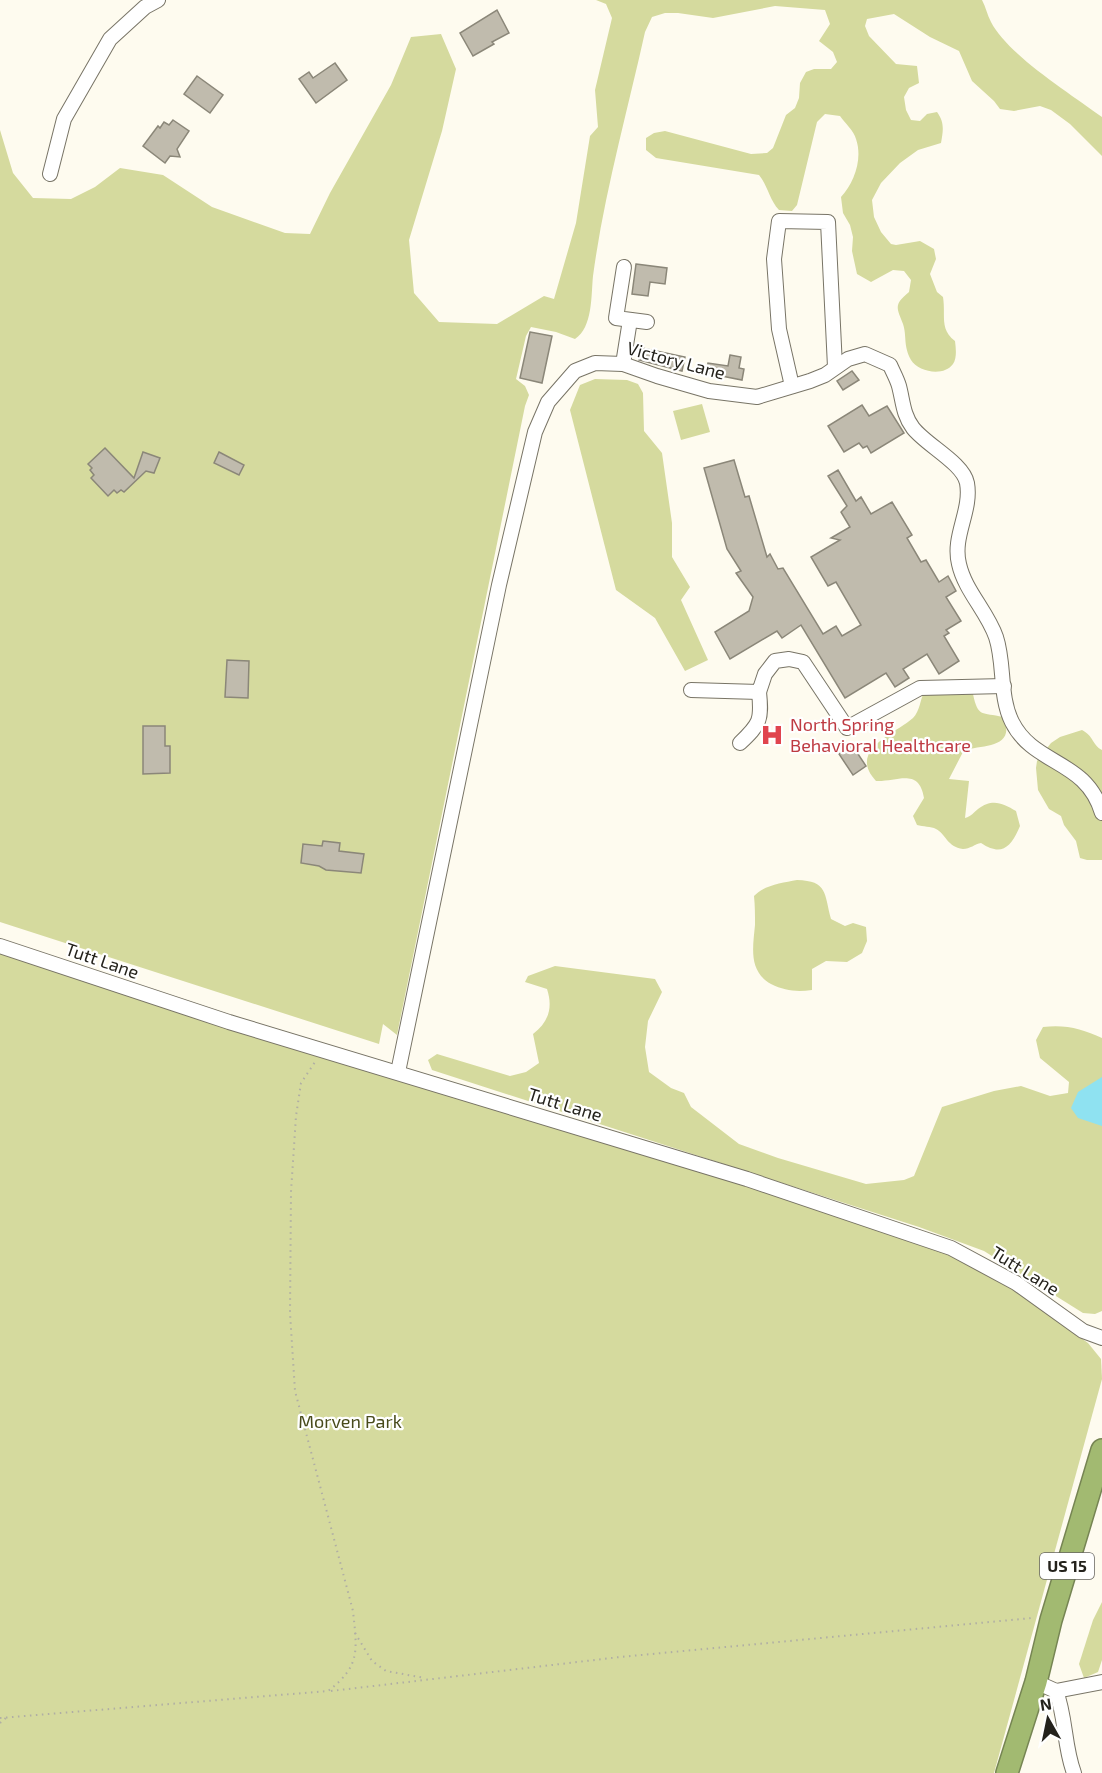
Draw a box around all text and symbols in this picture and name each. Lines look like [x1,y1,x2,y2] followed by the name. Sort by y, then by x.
[625,336,728,384] street label: Victory Lane
[790,713,971,756] place label: North Spring Behavioral Healthcare
[759,722,785,748] hospital icon: North Spring Behavioral Healthcare
[63,937,142,983] street label: Tutt Lane
[526,1082,605,1126] street label: Tutt Lane
[987,1241,1064,1300] street label: Tutt Lane
[298,1410,402,1432] park label: Morven Park
[1040,1553,1094,1579] road number: US 15
[1018,1689,1078,1749] north arrow
[1038,1693,1053,1714] text: N

